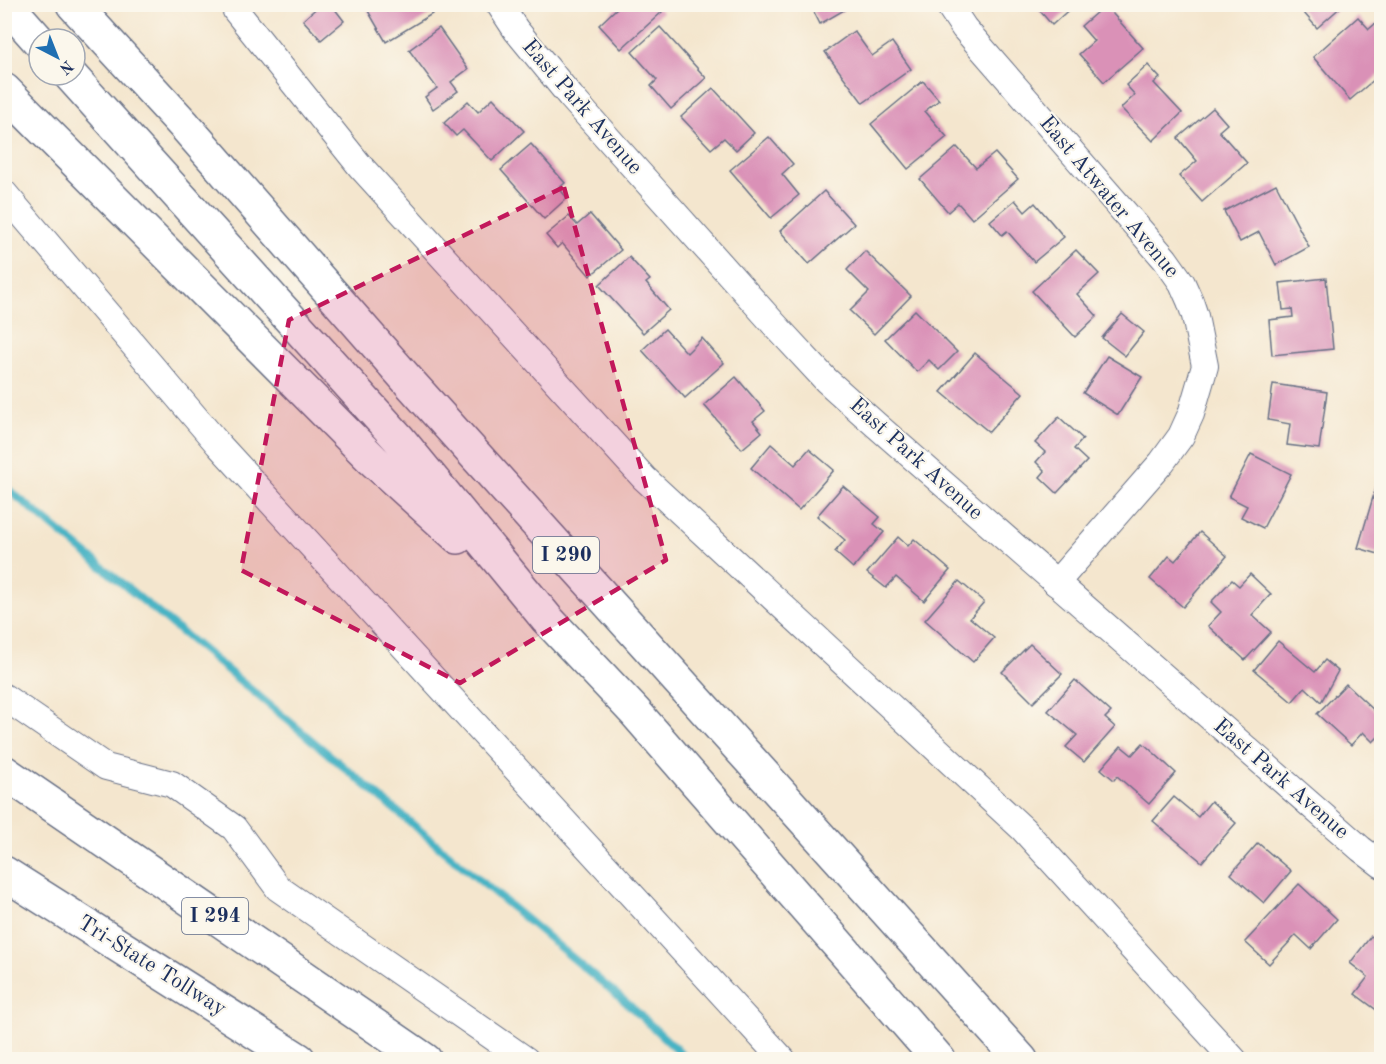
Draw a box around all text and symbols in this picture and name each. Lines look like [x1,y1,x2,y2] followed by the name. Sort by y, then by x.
[27,27,87,87] north arrow
[518,35,646,179] street label: East Park Avenue
[55,57,76,77] text: N
[1035,112,1183,282] street label: East Atwater Avenue
[845,394,987,524] street label: East Park Avenue
[533,537,599,573] road number: I 290
[1209,715,1353,843] street label: East Park Avenue
[182,898,248,934] road number: I 294
[74,911,230,1021] street label: Tri-State Tollway

